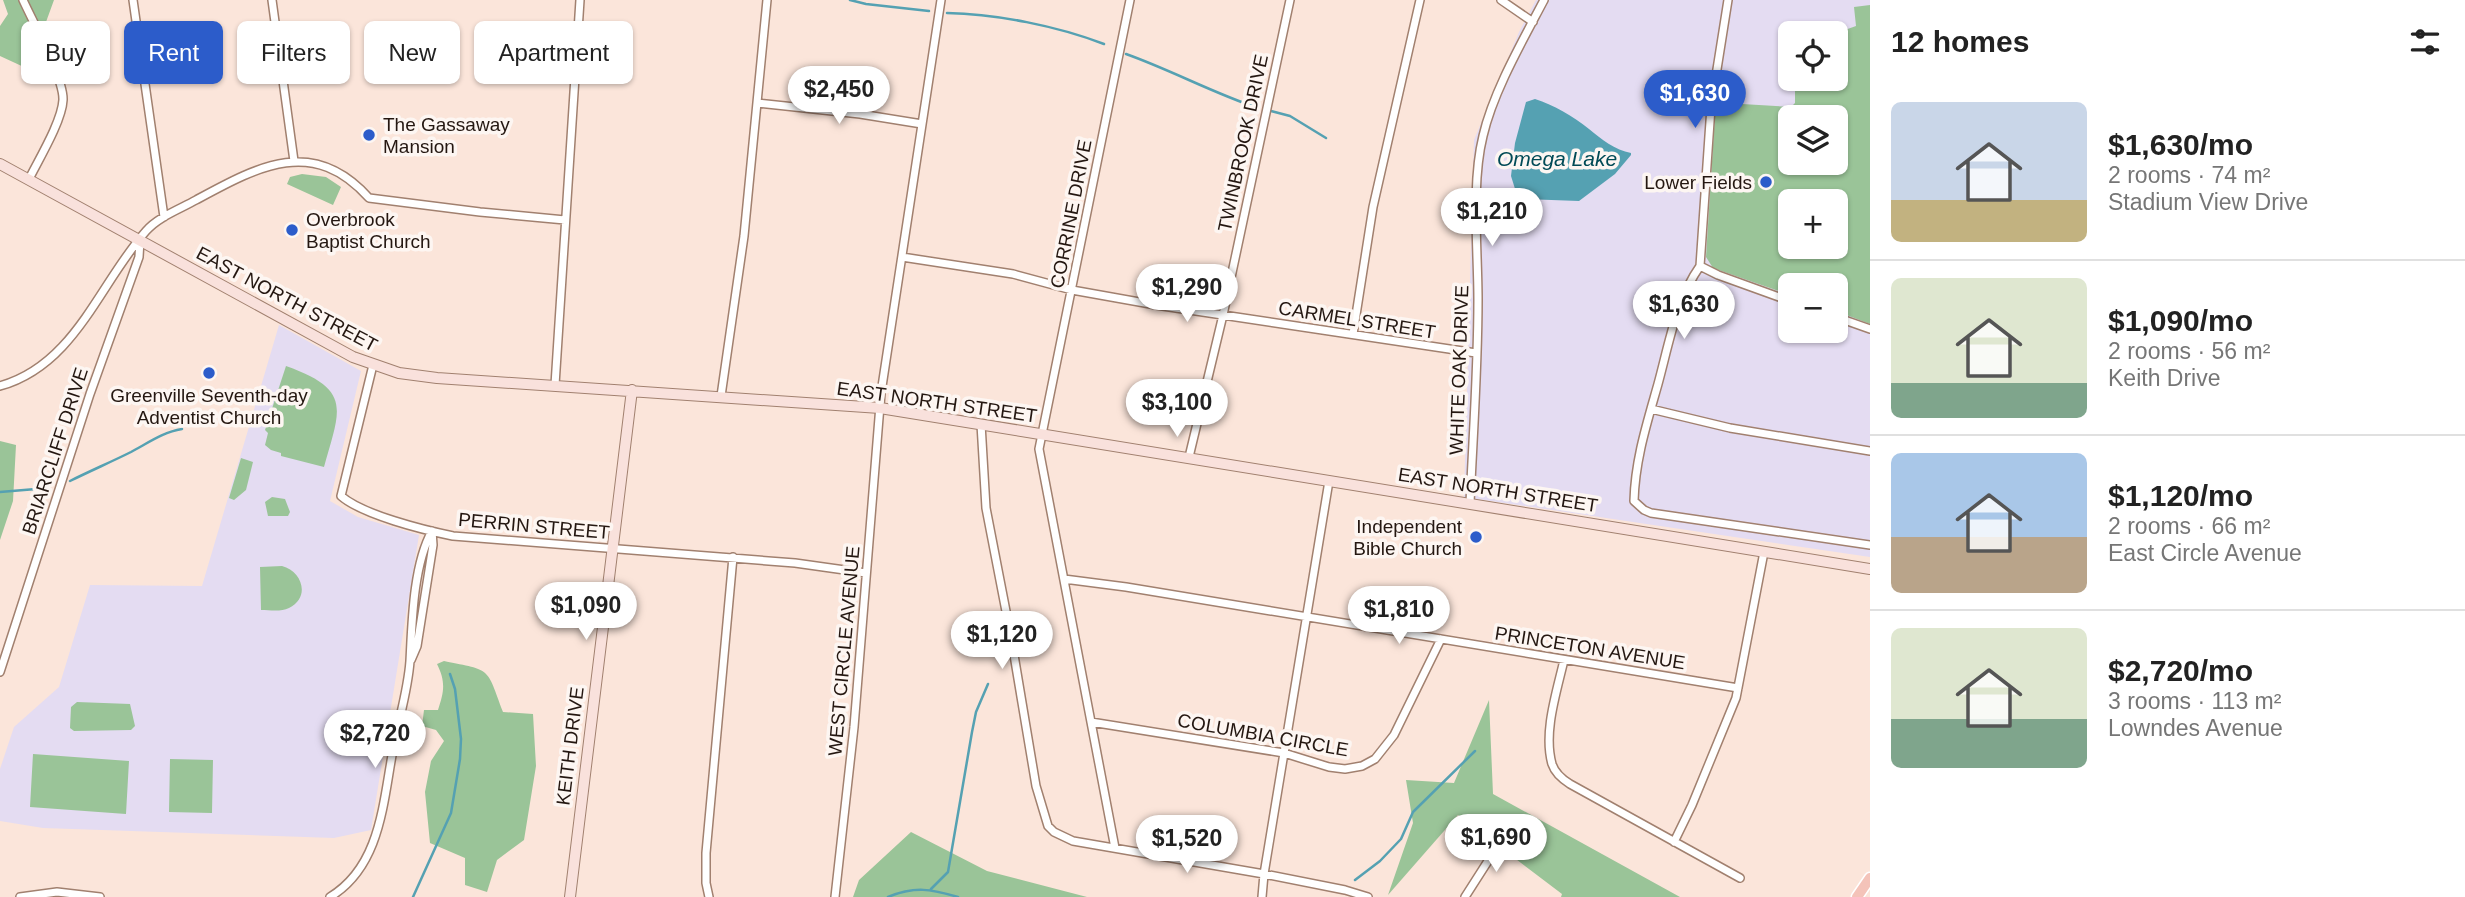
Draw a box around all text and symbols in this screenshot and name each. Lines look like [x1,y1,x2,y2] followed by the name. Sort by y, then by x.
[21,21,110,84] chip: Buy
[124,21,223,84] chip: Rent
[237,21,350,84] chip: Filters
[364,21,460,84] chip: New
[474,21,633,84] chip: Apartment
[1778,21,1848,343] map controls
[1778,21,1848,91] button: locate
[2406,23,2444,61] icon: filters
[1891,25,2029,58] text: 12 homes
[1214,53,1272,233] street label: TWINBROOK DRIVE
[782,66,896,126] pin: $2,450
[1638,71,1752,130] pin: $1,630
[804,76,874,102] text: $2,450
[1660,80,1730,106] text: $1,630
[1778,105,1848,175] button: layers
[383,114,510,157] place label: The Gassaway Mansion
[361,127,377,143] marker: The Gassaway Mansion
[2108,128,2253,161] text: $1,630/mo
[1947,130,2031,214] icon: home
[1046,138,1096,290] street label: CORRINE DRIVE
[1497,147,1617,170] water label: Omega Lake
[2108,162,2270,188] text: 2 rooms · 74 m²
[1644,172,1752,193] place label: Lower Fields
[1758,174,1774,190] marker: Lower Fields
[1435,188,1549,248] pin: $1,210
[1778,189,1848,259] button: +
[2108,189,2308,215] text: Stadium View Drive
[1457,198,1527,224] text: $1,210
[306,209,431,252] place label: Overbrook Baptist Church
[284,222,300,238] marker: Overbrook Baptist Church
[193,242,381,356] street label: EAST NORTH STREET
[1130,264,1244,324] pin: $1,290
[1778,273,1848,343] button: −
[1152,274,1222,300] text: $1,290
[1627,282,1741,341] pin: $1,630
[1446,285,1472,455] street label: WHITE OAK DRIVE
[1649,291,1719,317] text: $1,630
[1277,297,1437,343] street label: CARMEL STREET
[2108,304,2253,337] text: $1,090/mo
[1947,306,2031,390] icon: home
[2108,338,2270,364] text: 2 rooms · 56 m²
[18,365,92,537] street label: BRIARCLIFF DRIVE
[201,365,217,381] marker: Greenville Seventh-day Adventist Church
[2108,365,2220,391] text: Keith Drive
[836,378,1039,427] street label: EAST NORTH STREET
[1120,380,1234,439] pin: $3,100
[110,385,308,428] place label: Greenville Seventh-day Adventist Church
[1142,389,1212,415] text: $3,100
[1397,464,1600,516] street label: EAST NORTH STREET
[2108,479,2253,512] text: $1,120/mo
[1947,481,2031,565] icon: home
[457,509,611,543] street label: PERRIN STREET
[2108,513,2270,539] text: 2 rooms · 66 m²
[1353,516,1463,559] place label: Independent Bible Church
[1468,529,1484,545] marker: Independent Bible Church
[2108,540,2302,566] text: East Circle Avenue
[824,545,864,757] street label: WEST CIRCLE AVENUE
[529,582,643,642] pin: $1,090
[1342,586,1456,646] pin: $1,810
[551,592,621,618] text: $1,090
[1364,596,1434,622] text: $1,810
[945,612,1059,671] pin: $1,120
[967,621,1037,647] text: $1,120
[1493,623,1687,673] street label: PRINCETON AVENUE
[2108,654,2253,687] text: $2,720/mo
[1947,656,2031,740] icon: home
[552,686,588,806] street label: KEITH DRIVE
[2108,688,2281,714] text: 3 rooms · 113 m²
[318,710,432,770] pin: $2,720
[1176,710,1350,760] street label: COLUMBIA CIRCLE
[2108,715,2283,741] text: Lowndes Avenue
[340,720,410,746] text: $2,720
[1439,814,1553,874] pin: $1,690
[1130,816,1244,875] pin: $1,520
[1461,824,1531,850] text: $1,690
[1152,825,1222,851] text: $1,520

